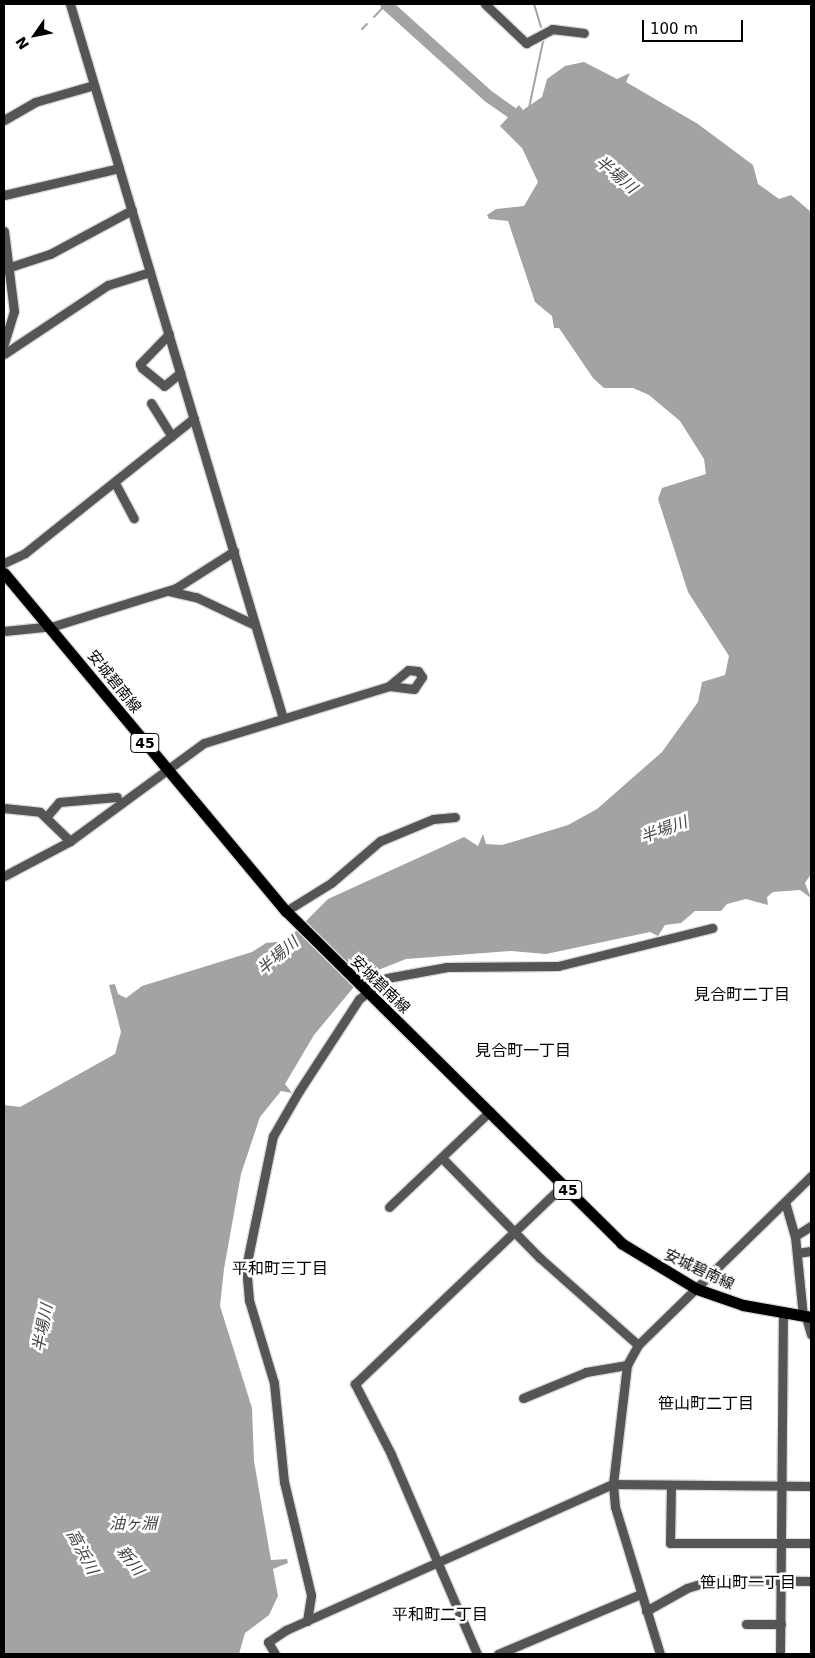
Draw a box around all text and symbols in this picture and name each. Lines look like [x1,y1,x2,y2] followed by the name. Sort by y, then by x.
[10,10,60,60] north arrow
[645,10,746,42] scale bar
[650,20,698,38] text: 100 m
[13,34,32,52] text: N
[591,152,641,198] water label: 半場川
[83,647,145,717] street label: 安城碧南線
[130,731,160,754] road number: 45
[638,813,690,847] water label: 半場川
[254,933,302,979] water label: 半場川
[347,952,413,1018] street label: 安城碧南線
[694,985,790,1005] district label: 見合町二丁目
[475,1041,571,1061] district label: 見合町一丁目
[553,1178,583,1202] road number: 45
[661,1246,737,1294] street label: 安城碧南線
[232,1259,328,1279] district label: 平和町三丁目
[29,1303,57,1353] water label: 半場川
[658,1394,754,1414] district label: 笹山町二丁目
[109,1514,157,1534] water label: 油ヶ淵
[62,1526,102,1578] water label: 高浜川
[113,1542,147,1580] water label: 新川
[700,1573,796,1593] district label: 笹山町一丁目
[392,1605,488,1625] district label: 平和町二丁目

